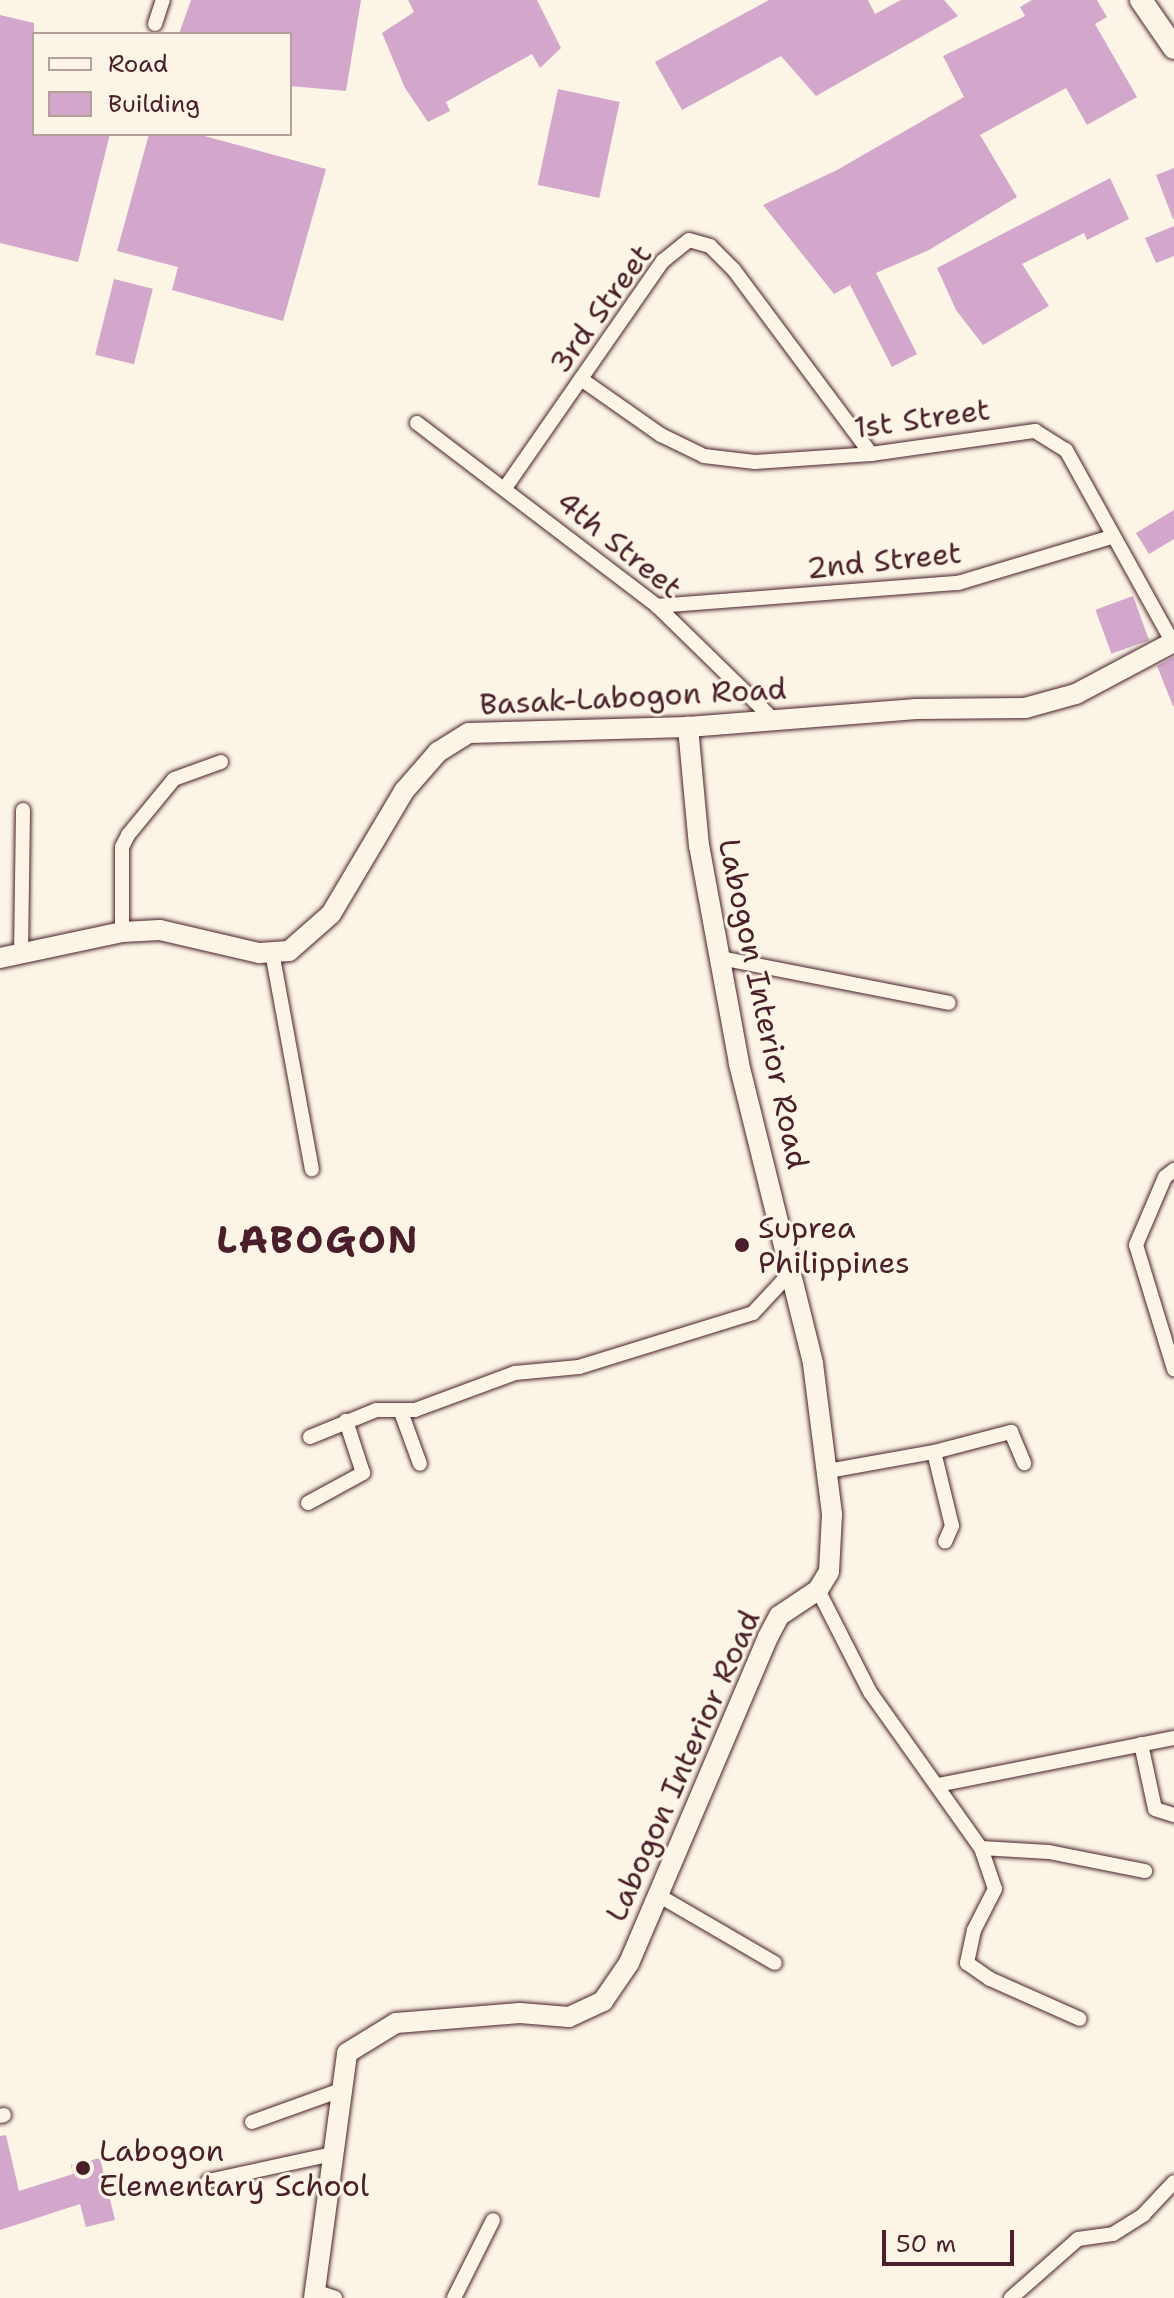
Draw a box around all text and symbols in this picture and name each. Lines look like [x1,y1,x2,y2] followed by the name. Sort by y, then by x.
[32,32,292,136] legend
[108,48,168,80] text: Road
[108,88,200,120] text: Building
[542,238,660,380] street label: 3rd Street
[852,392,992,446] street label: 1st Street
[549,484,689,606] street label: 4th Street
[805,535,963,587] street label: 2nd Street
[479,671,787,723] street label: Basak-Labogon Road
[710,836,816,1172] street label: Labogon Interior Road
[758,1210,910,1280] place label: Suprea Philippines
[217,1217,419,1263] district label: LABOGON
[733,1236,751,1254] marker: Suprea Philippines
[598,1605,768,1927] street label: Labogon Interior Road
[99,2133,369,2204] place label: Labogon Elementary School
[74,2159,92,2177] marker: Labogon Elementary School
[886,2214,1018,2264] scale bar
[896,2228,956,2260] text: 50 m

